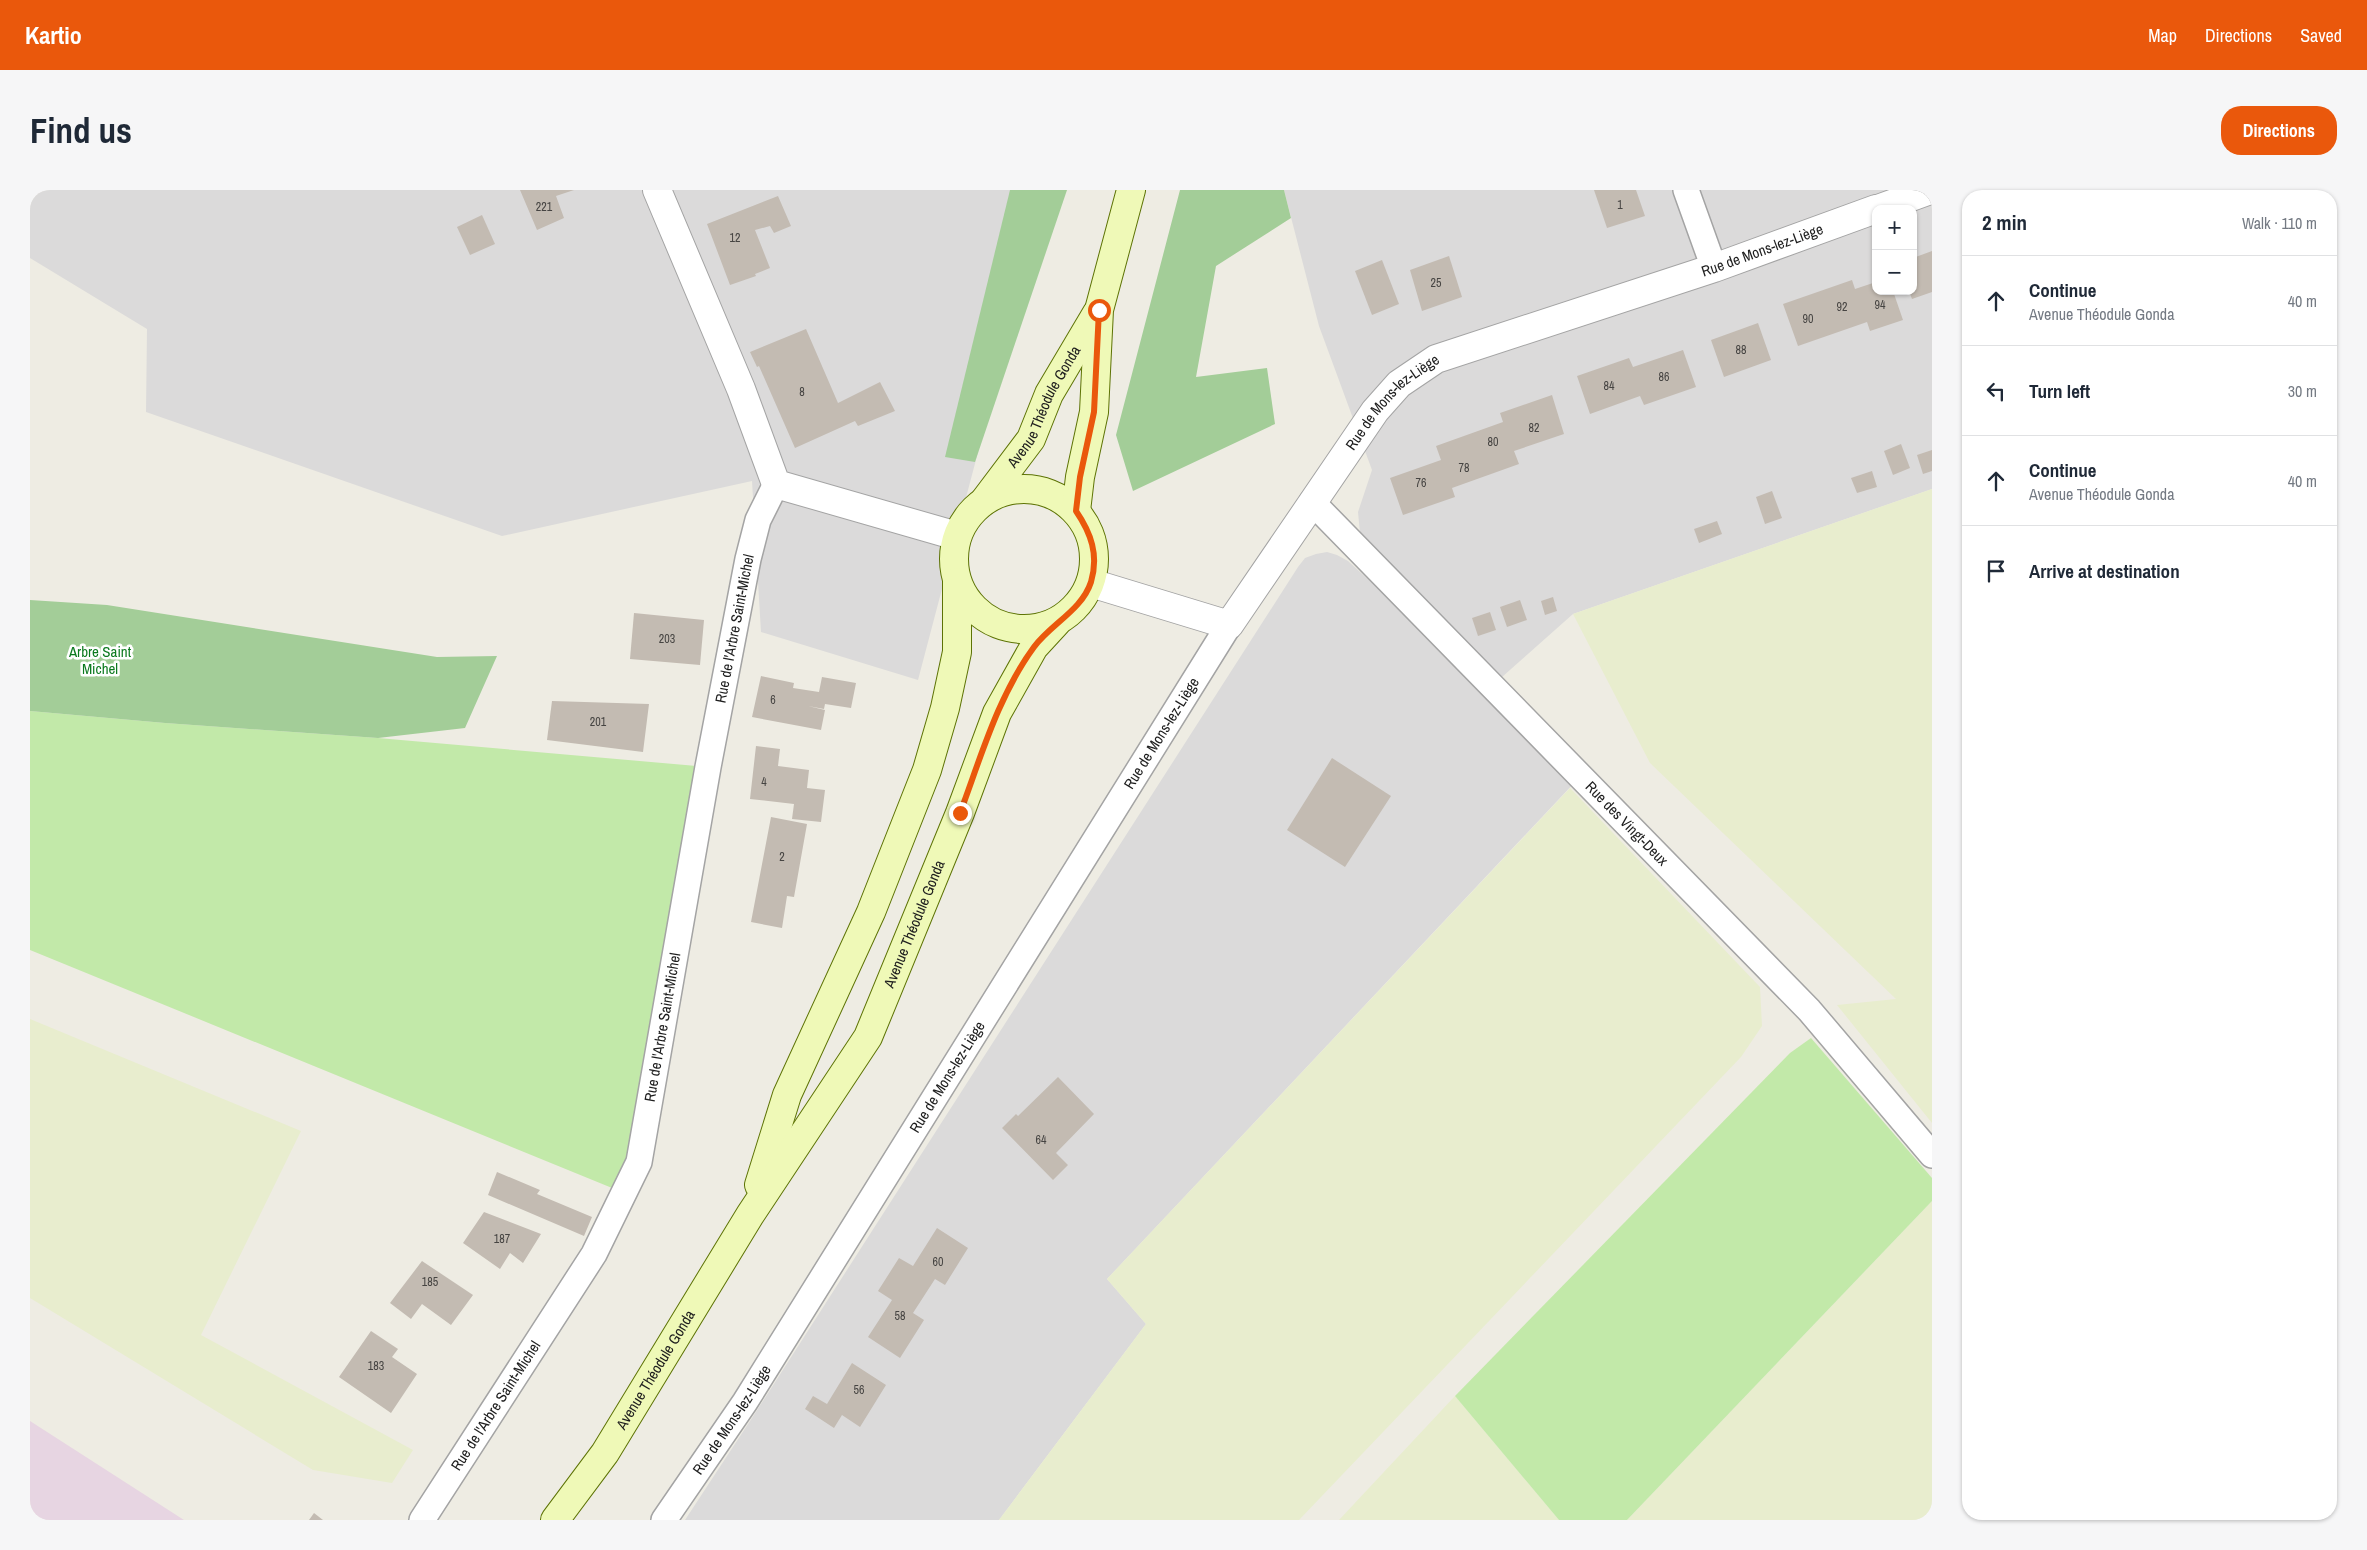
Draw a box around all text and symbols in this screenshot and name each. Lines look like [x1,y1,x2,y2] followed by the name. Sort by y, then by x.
[25,19,82,51] text: Kartio
[2148,23,2177,48] text: Map
[2205,23,2272,48] text: Directions
[2300,23,2342,48] text: Saved
[2221,106,2337,155] button: Directions
[30,107,132,154] text: Find us
[1617,197,1623,213] house number: 1
[536,199,553,215] house number: 221
[1872,205,1917,295] map controls
[1872,205,1917,250] button: +
[1982,208,2027,237] text: 2 min
[2242,212,2317,234] text: Walk · 110 m
[1699,218,1826,281] street label: Rue de Mons-lez-Liège
[730,230,740,246] house number: 12
[1872,250,1917,295] button: −
[1431,275,1442,291] house number: 25
[2029,277,2097,303] text: Continue
[1982,287,2010,315] icon: ahead
[2288,290,2317,312] text: 40 m
[1875,297,1886,313] house number: 94
[1088,299,1111,322] route start
[1837,299,1847,315] house number: 92
[2029,303,2174,325] text: Avenue Théodule Gonda
[1803,311,1813,327] house number: 90
[1001,341,1085,473] street label: Avenue Théodule Gonda
[1736,342,1746,358] house number: 88
[1340,349,1443,454] street label: Rue de Mons-lez-Liège
[1659,369,1669,385] house number: 86
[1982,377,2010,405] icon: left
[1604,378,1615,394] house number: 84
[2029,378,2090,404] text: Turn left
[2288,380,2317,402] text: 30 m
[799,384,805,400] house number: 8
[1529,420,1539,436] house number: 82
[1488,434,1498,450] house number: 80
[2029,457,2097,483] text: Continue
[1459,460,1469,476] house number: 78
[1982,467,2010,495] icon: ahead
[2288,470,2317,492] text: 40 m
[1416,475,1426,491] house number: 76
[2029,483,2174,505] text: Avenue Théodule Gonda
[710,552,759,705] street label: Rue de l'Arbre Saint-Michel
[1982,557,2010,585] icon: arrive
[2029,558,2180,584] text: Arrive at destination
[659,631,675,647] house number: 203
[68,641,132,679] park label: Arbre Saint Michel
[1118,673,1204,793] street label: Rue de Mons-lez-Liège
[770,692,776,708] house number: 6
[590,714,607,730] house number: 201
[761,774,767,790] house number: 4
[1581,776,1674,871] street label: Rue des Vingt-Deux
[949,802,972,825] route end
[779,849,785,865] house number: 2
[878,857,950,992] street label: Avenue Théodule Gonda
[639,951,685,1103] street label: Rue de l'Arbre Saint-Michel
[904,1017,990,1137] street label: Rue de Mons-lez-Liège
[1036,1132,1047,1148] house number: 64
[494,1231,511,1247] house number: 187
[933,1254,943,1270] house number: 60
[422,1274,439,1290] house number: 185
[610,1306,700,1434] street label: Avenue Théodule Gonda
[895,1308,905,1324] house number: 58
[446,1336,545,1475] street label: Rue de l'Arbre Saint-Michel
[368,1358,384,1374] house number: 183
[687,1361,776,1479] street label: Rue de Mons-lez-Liège
[854,1382,864,1398] house number: 56

